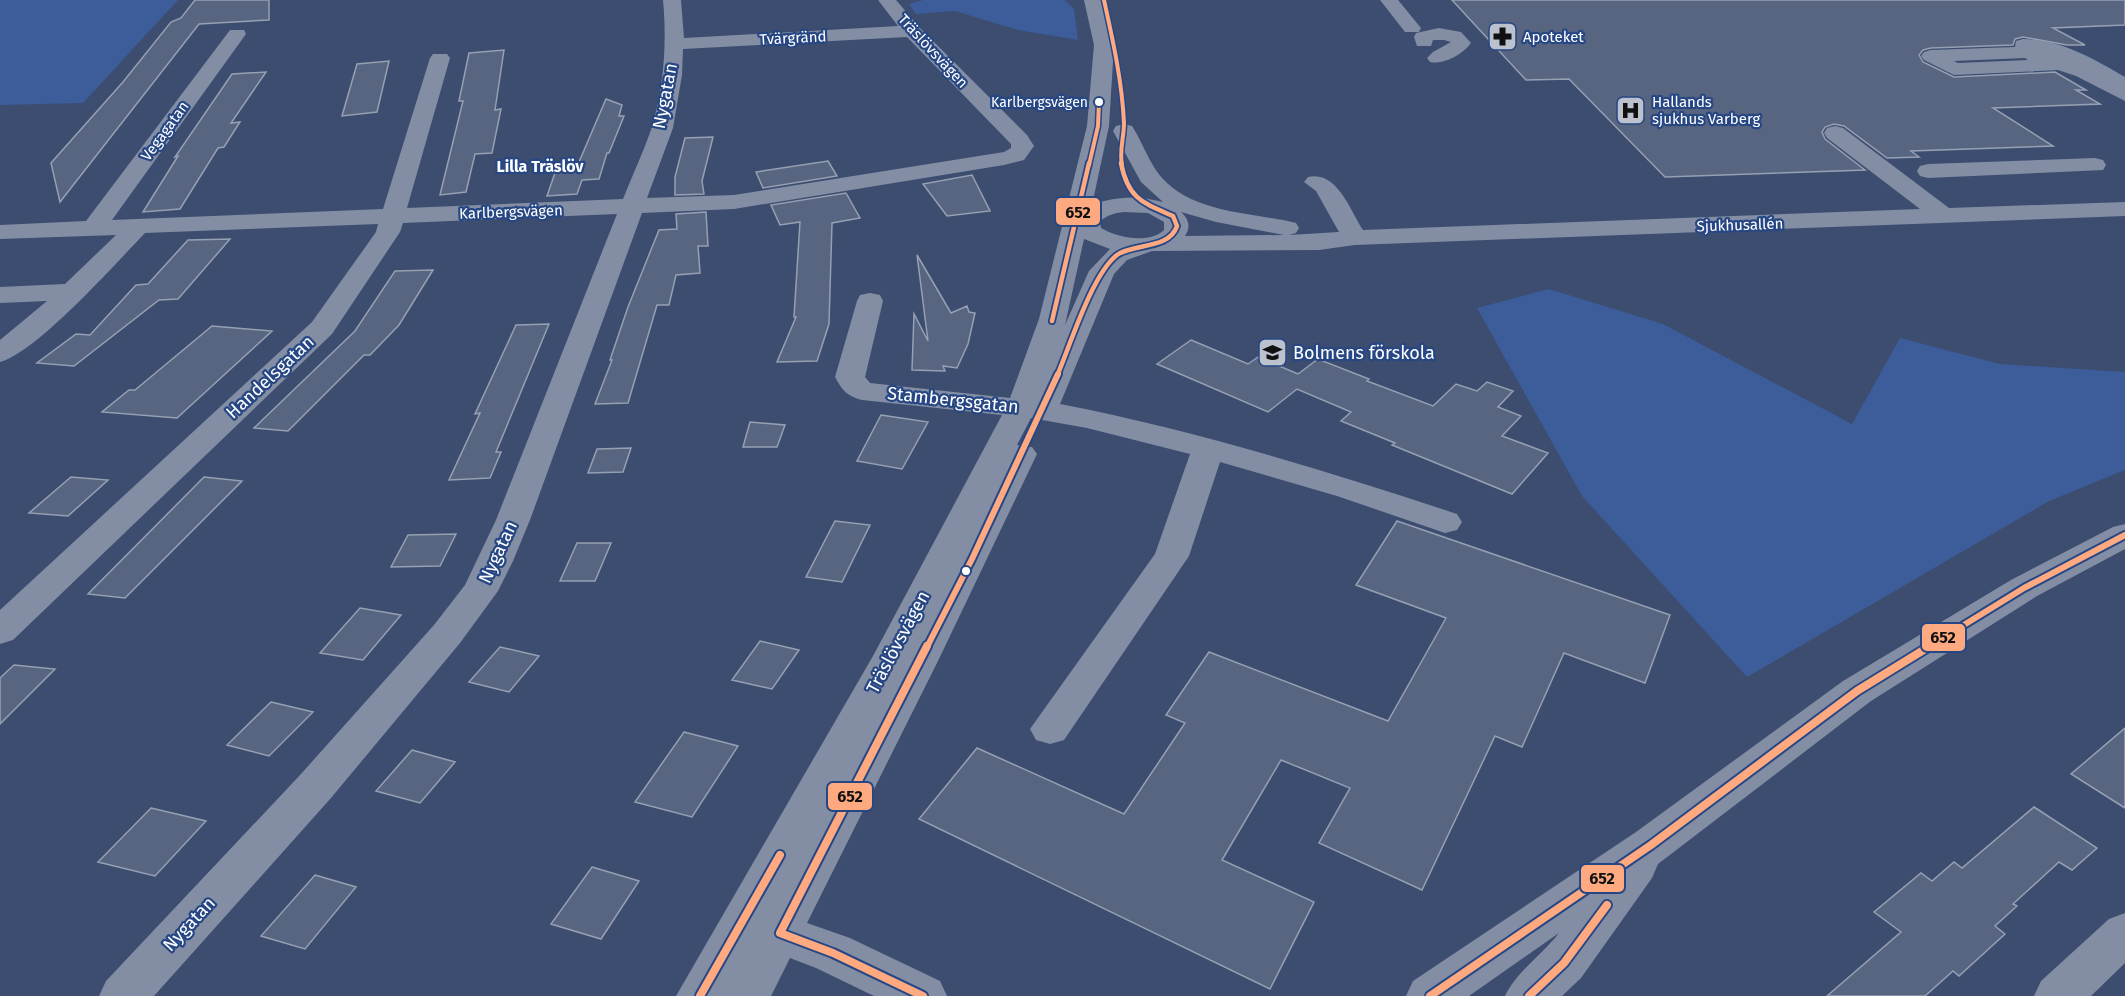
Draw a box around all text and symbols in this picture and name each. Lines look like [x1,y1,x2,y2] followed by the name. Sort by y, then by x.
[894,10,972,92] street label: Träslövsvägen
[1486,21,1518,53] pharmacy icon: Apoteket
[759,27,827,49] street label: Tvärgränd
[1523,28,1584,46] place label: Apoteket
[648,61,682,131] street label: Nygatan
[1652,93,1760,128] place label: Hallands sjukhus Varberg
[991,94,1088,111] place label: Karlbergsvägen
[1615,95,1647,127] hospital icon: Hallands sjukhus Varberg
[1093,96,1105,108] marker: Karlbergsvägen
[137,98,193,164] street label: Vegagatan
[496,157,584,176] district label: Lilla Träslöv
[1055,197,1101,226] line badge: 652
[459,201,563,223] street label: Karlbergsvägen
[1065,203,1091,222] text: 652
[1696,214,1784,236] street label: Sjukhusallén
[221,331,319,423] street label: Handelsgatan
[1256,337,1288,369] school or university icon: Bolmens förskola
[1293,342,1435,364] place label: Bolmens förskola
[886,382,1020,418] street label: Stambergsgatan
[474,517,522,587] street label: Nygatan
[960,565,972,577] unlabelled marker
[862,587,934,697] street label: Träslövsvägen
[1921,623,1966,652] line badge: 652
[1930,628,1956,647] text: 652
[827,782,873,811] line badge: 652
[837,787,863,806] text: 652
[1580,864,1625,893] line badge: 652
[1589,869,1615,888] text: 652
[158,892,220,956] street label: Nygatan

